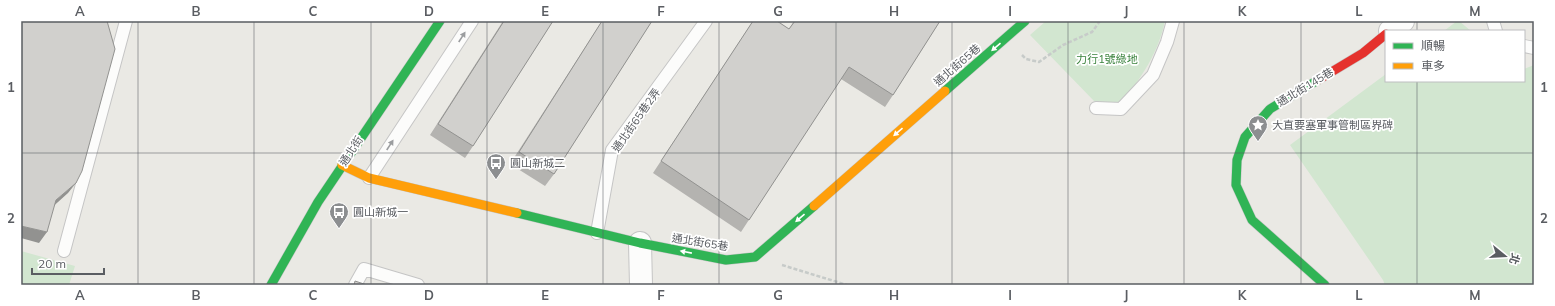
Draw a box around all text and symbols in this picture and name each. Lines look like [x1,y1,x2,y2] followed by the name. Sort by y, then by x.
[75,3,85,19] text: A
[192,3,201,19] text: B
[309,3,318,19] text: C
[424,3,434,19] text: D
[541,3,549,19] text: E
[657,3,665,19] text: F
[773,3,783,19] text: G
[889,3,899,19] text: H
[1008,3,1012,19] text: I
[1124,3,1128,19] text: J
[1238,3,1248,19] text: K
[1355,3,1363,19] text: L
[1469,3,1481,19] text: M
[1385,30,1525,82] legend
[458,31,465,42] one-way arrow
[1421,38,1445,53] text: 順暢
[931,41,983,89] street label: 通北街65巷
[990,42,1001,51] one-way arrow
[1076,52,1138,66] park label: 力行1號綠地
[1421,58,1445,73] text: 車多
[1274,65,1336,109] street label: 通北街145巷
[7,79,15,95] text: 1
[1540,79,1548,95] text: 1
[609,85,663,155] street label: 通北街65巷2弄
[1247,114,1269,142] place icon: 大直要塞軍事管制區界碑
[1272,118,1393,132] place label: 大直要塞軍事管制區界碑
[893,128,903,137] one-way arrow
[336,133,366,169] street label: 通北街
[386,140,394,150] one-way arrow
[485,152,507,180] bus stop icon: 圓山新城二
[510,156,565,170] place label: 圓山新城二
[328,201,350,229] bus stop icon: 圓山新城一
[353,205,408,219] place label: 圓山新城一
[7,210,15,226] text: 2
[1540,210,1548,226] text: 2
[795,213,805,222] one-way arrow
[671,231,729,253] street label: 通北街65巷
[1485,236,1525,276] north arrow
[679,249,692,255] one-way arrow
[32,250,104,276] scale bar
[1506,252,1523,266] text: 北
[38,256,66,271] text: 20 m
[75,287,85,303] text: A
[192,287,201,303] text: B
[309,287,318,303] text: C
[424,287,434,303] text: D
[541,287,549,303] text: E
[657,287,665,303] text: F
[773,287,783,303] text: G
[889,287,899,303] text: H
[1008,287,1012,303] text: I
[1124,287,1128,303] text: J
[1238,287,1248,303] text: K
[1355,287,1363,303] text: L
[1469,287,1481,303] text: M

